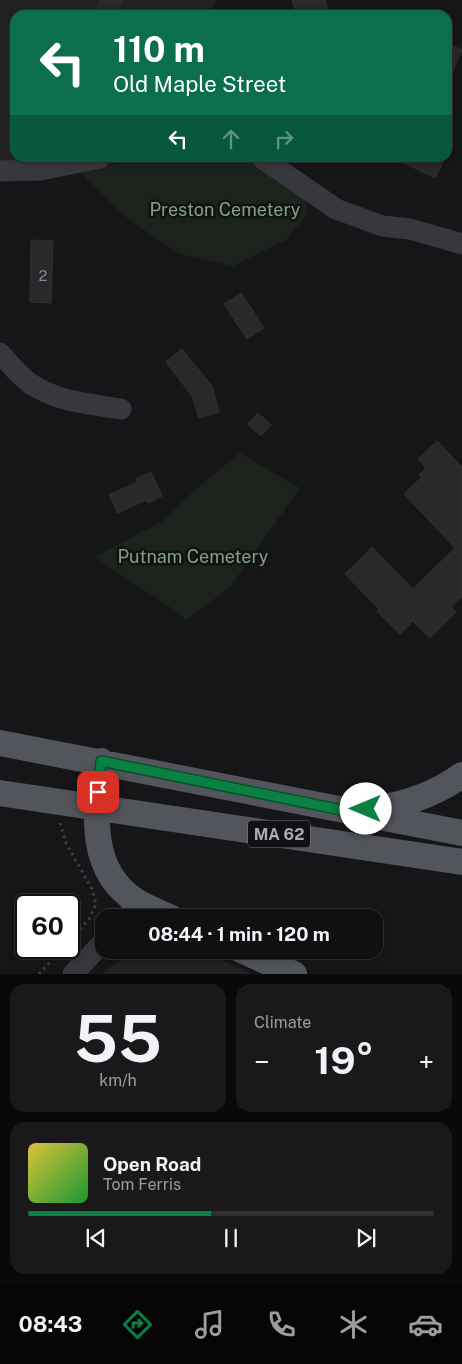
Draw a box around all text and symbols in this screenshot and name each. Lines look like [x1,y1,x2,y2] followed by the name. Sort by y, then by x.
[113,29,205,70] text: 110 m
[30,30,95,95] icon: left
[113,71,286,97] text: Old Maple Street
[164,125,192,153] icon: left
[217,125,245,153] icon: ahead
[270,125,298,153] icon: right
[150,199,301,220] park label: Preston Cemetery
[39,267,48,284] house number: 2
[118,546,269,567] park label: Putnam Cemetery
[77,771,119,813] pin
[84,778,112,806] icon: arrive
[339,782,391,834] position arrow
[248,821,310,848] road number: MA 62
[15,894,80,959] speed limit sign: 60
[148,923,330,945] text: 08:44 · 1 min · 120 m
[74,1000,162,1077] text: 55
[254,1013,311,1032] text: Climate
[314,1038,374,1083] text: 19°
[254,1045,270,1078] text: −
[418,1045,434,1078] text: +
[99,1071,137,1090] text: km/h
[103,1153,201,1175] text: Open Road
[103,1175,181,1194] text: Tom Ferris
[82,1224,110,1252] icon: previous
[217,1224,245,1252] icon: pause
[352,1224,380,1252] icon: next
[120,1307,155,1342] icon: directions
[192,1307,227,1342] icon: music
[264,1307,299,1342] icon: phone
[336,1307,371,1342] icon: climate
[408,1307,443,1342] icon: car
[19,1311,82,1337] text: 08:43

